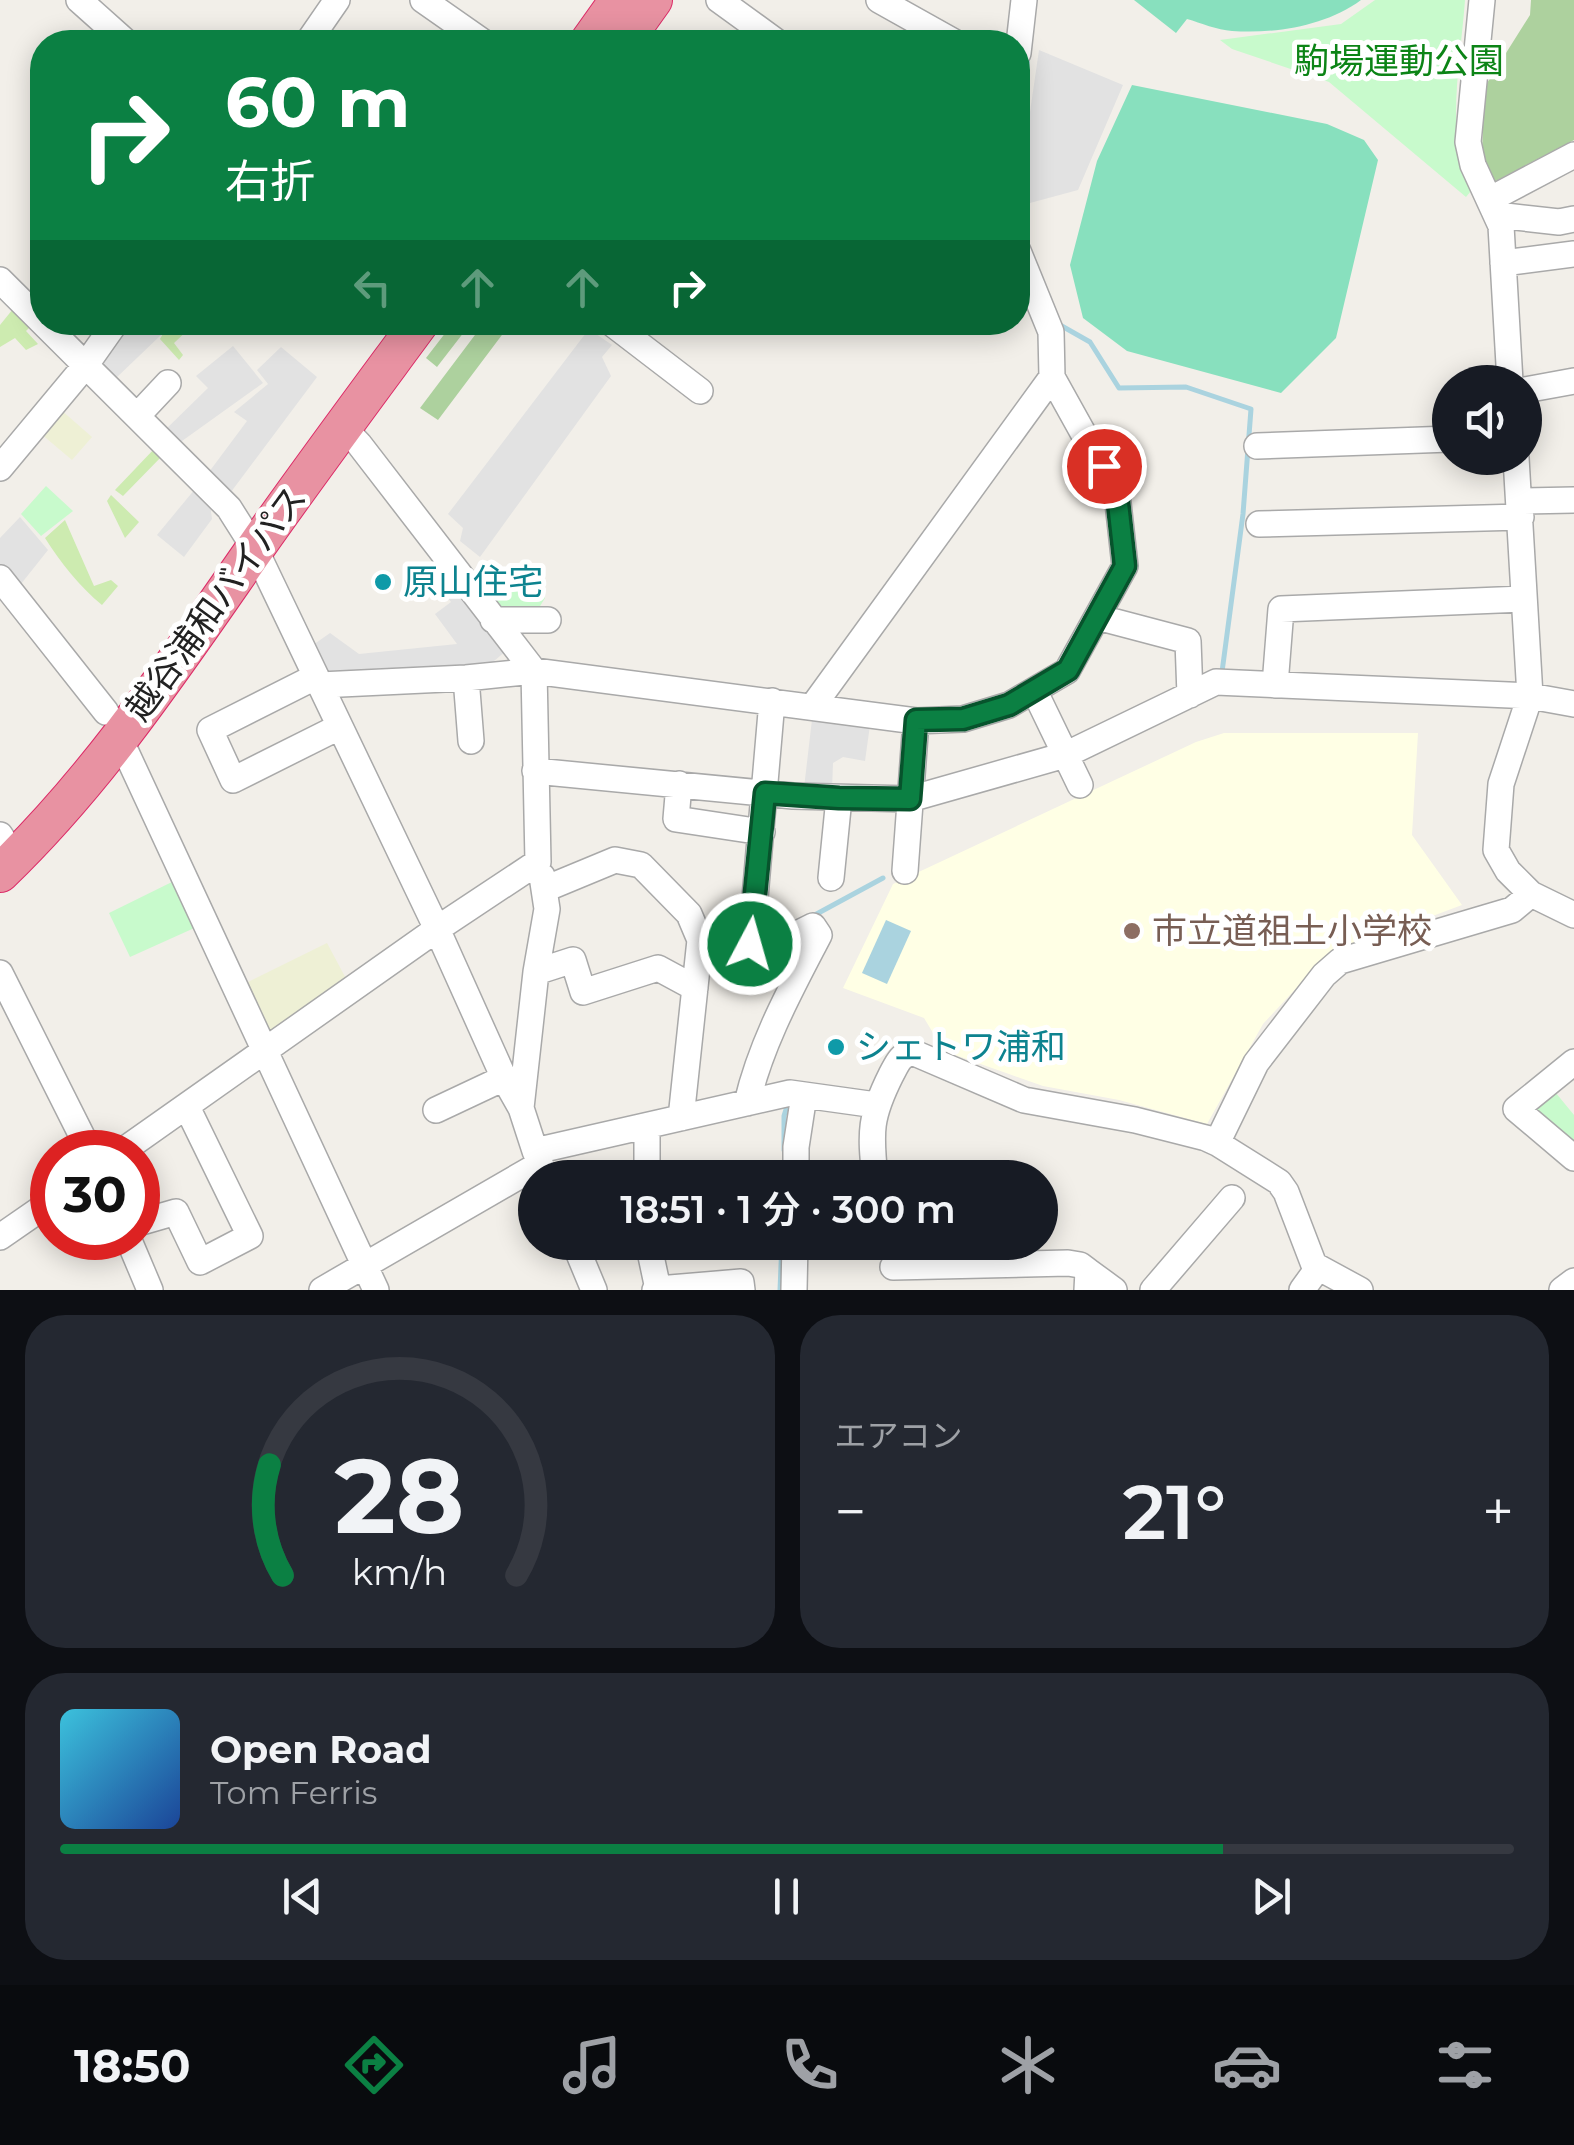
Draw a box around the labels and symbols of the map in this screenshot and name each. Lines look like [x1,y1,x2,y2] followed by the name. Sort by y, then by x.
[1294,39,1504,82] park label: 駒場運動公園
[1062,424,1147,509] pin
[116,477,315,728] street label: 越谷浦和バイパス
[403,560,543,603] place label: 原山住宅
[372,571,394,593] marker: 原山住宅
[698,892,802,996] position arrow
[1152,909,1432,952] place label: 市立道祖土小学校
[1121,920,1143,942] marker: 市立道祖土小学校
[856,1025,1066,1068] place label: シェトワ浦和
[825,1036,847,1058] marker: シェトワ浦和
[30,1130,160,1260] speed limit sign: 30

